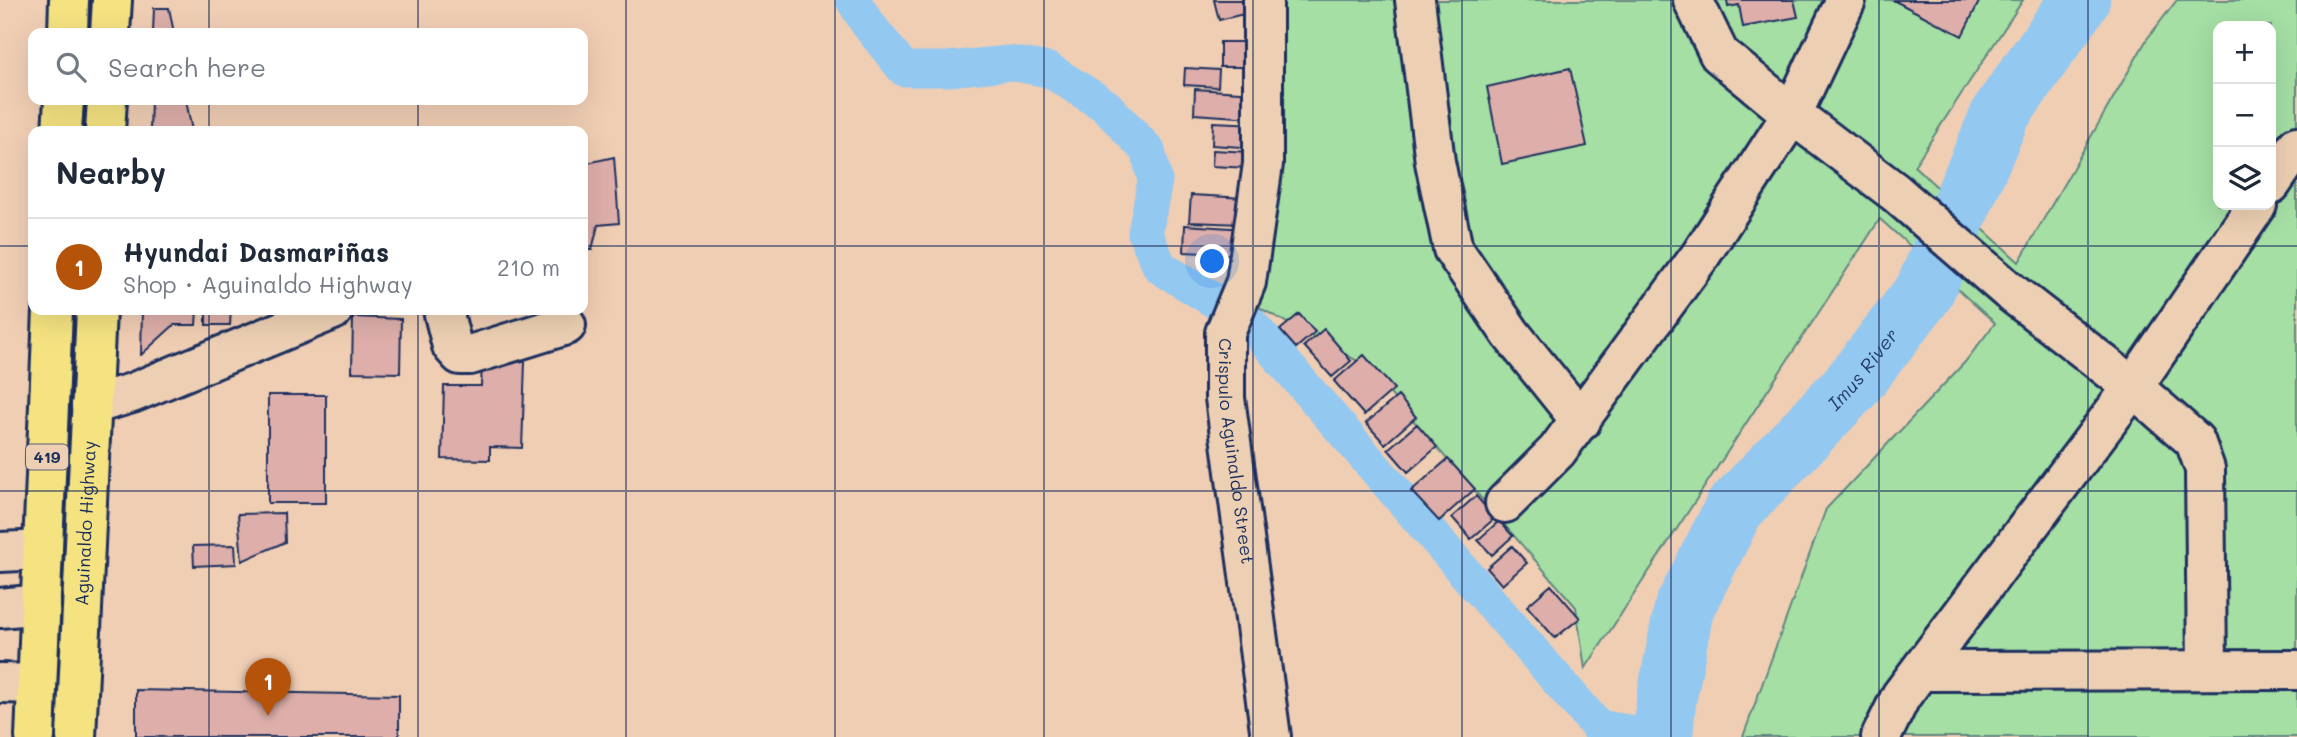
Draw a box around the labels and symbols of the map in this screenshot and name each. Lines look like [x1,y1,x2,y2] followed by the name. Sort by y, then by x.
[1195,244,1229,278] your location
[1822,323,1903,415] water label: Imus River
[1214,338,1260,565] street label: Crispulo Aguinaldo Street
[69,440,101,606] street label: Aguinaldo Highway
[26,445,68,470] road number: 419
[245,658,291,716] pin: 1

